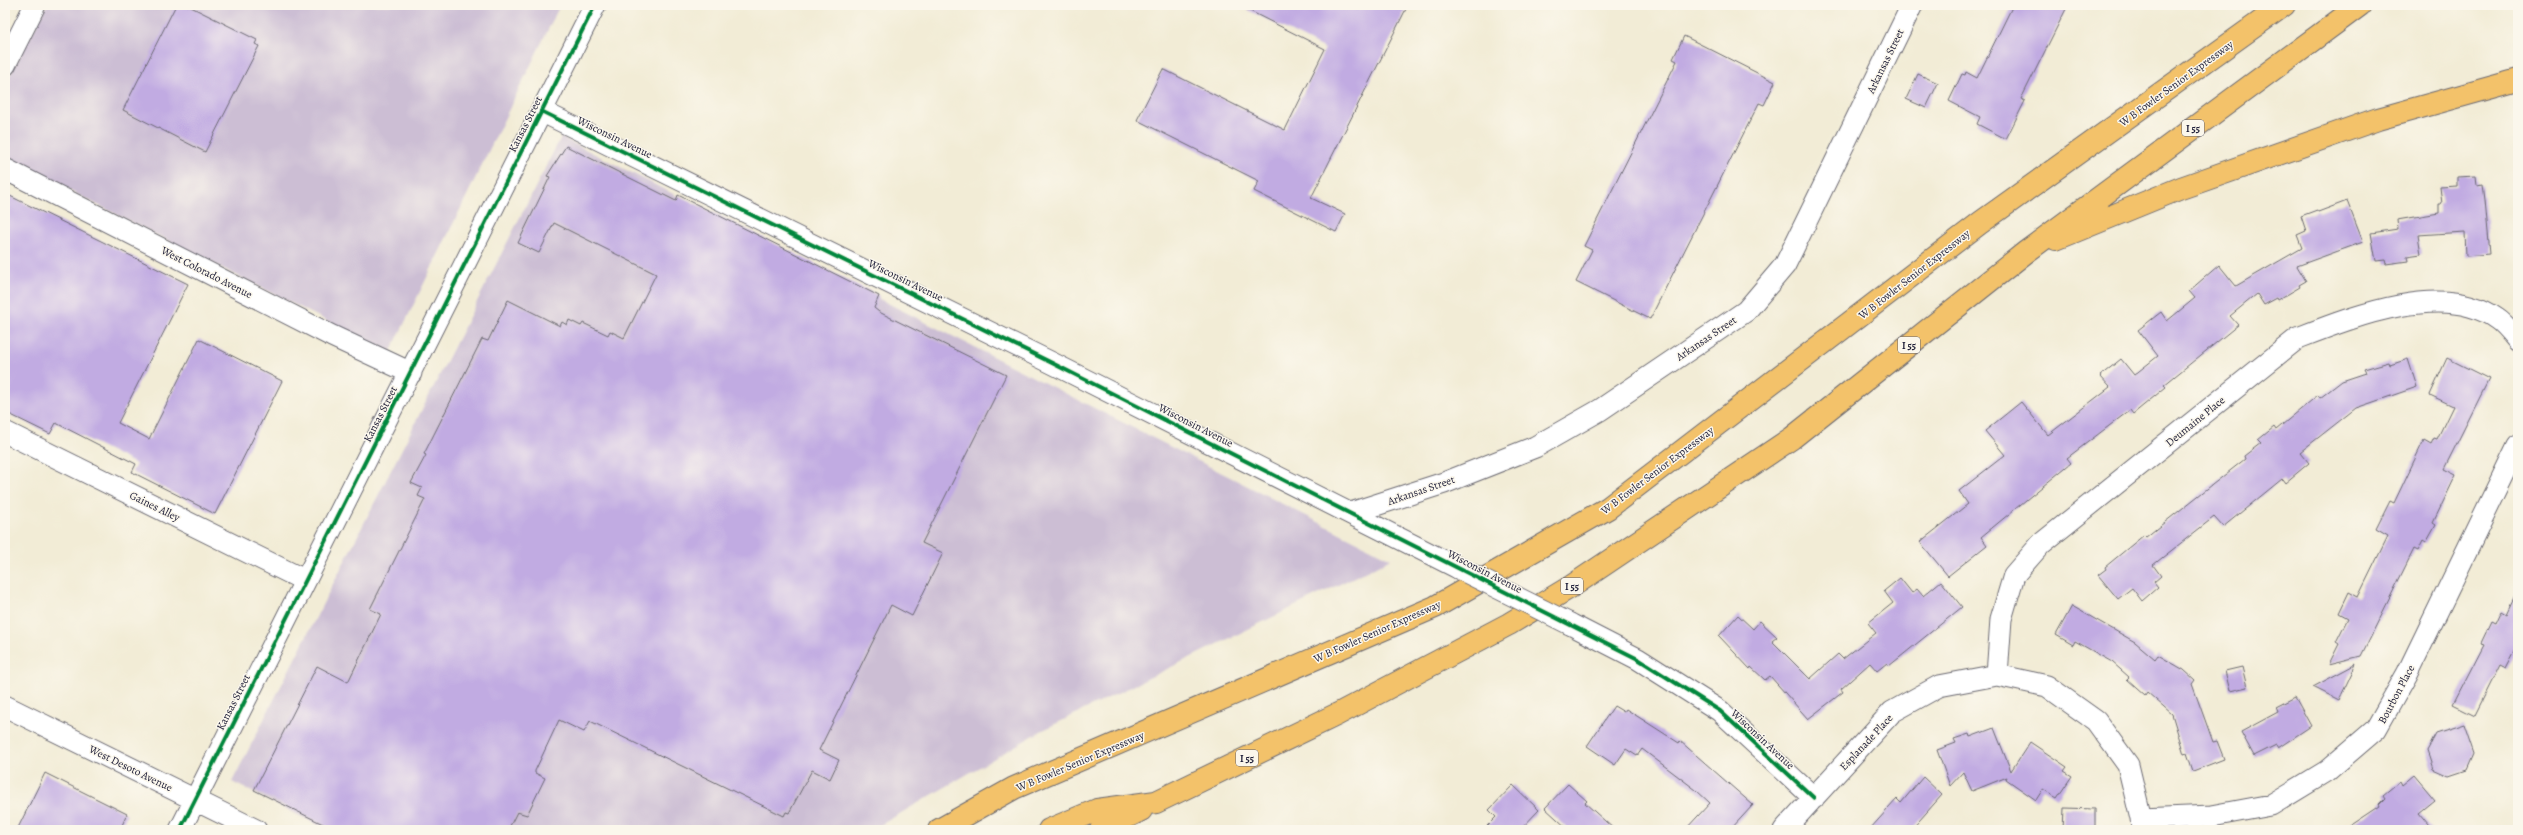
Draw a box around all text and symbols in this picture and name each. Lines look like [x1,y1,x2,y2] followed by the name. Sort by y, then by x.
[1863,26,1908,97] street label: Arkansas Street
[2115,37,2236,131] street label: W B Fowler Senior Expressway
[505,93,546,155] street label: Kansas Street
[574,112,655,162] street label: Wisconsin Avenue
[2182,120,2204,136] road number: I 55
[1855,226,1973,323] street label: W B Fowler Senior Expressway
[158,243,255,302] street label: West Colorado Avenue
[865,255,946,305] street label: Wisconsin Avenue
[1672,312,1740,365] street label: Arkansas Street
[1898,337,1920,353] road number: I 55
[360,383,401,445] street label: Kansas Street
[2162,393,2228,450] street label: Deumaine Place
[1155,400,1236,451] street label: Wisconsin Avenue
[1597,423,1717,518] street label: W B Fowler Senior Expressway
[1385,472,1457,509] street label: Arkansas Street
[127,488,183,525] street label: Gaines Alley
[1444,546,1525,597] street label: Wisconsin Avenue
[1561,578,1583,594] road number: I 55
[1310,597,1443,667] street label: W B Fowler Senior Expressway
[2375,662,2418,726] street label: Bourbon Place
[213,671,254,733] street label: Kansas Street
[1727,705,1798,773] street label: Wisconsin Avenue
[1836,711,1896,774] street label: Esplanade Place
[1013,728,1147,796] street label: W B Fowler Senior Expressway
[86,741,175,795] street label: West Desoto Avenue
[1236,750,1258,766] road number: I 55

